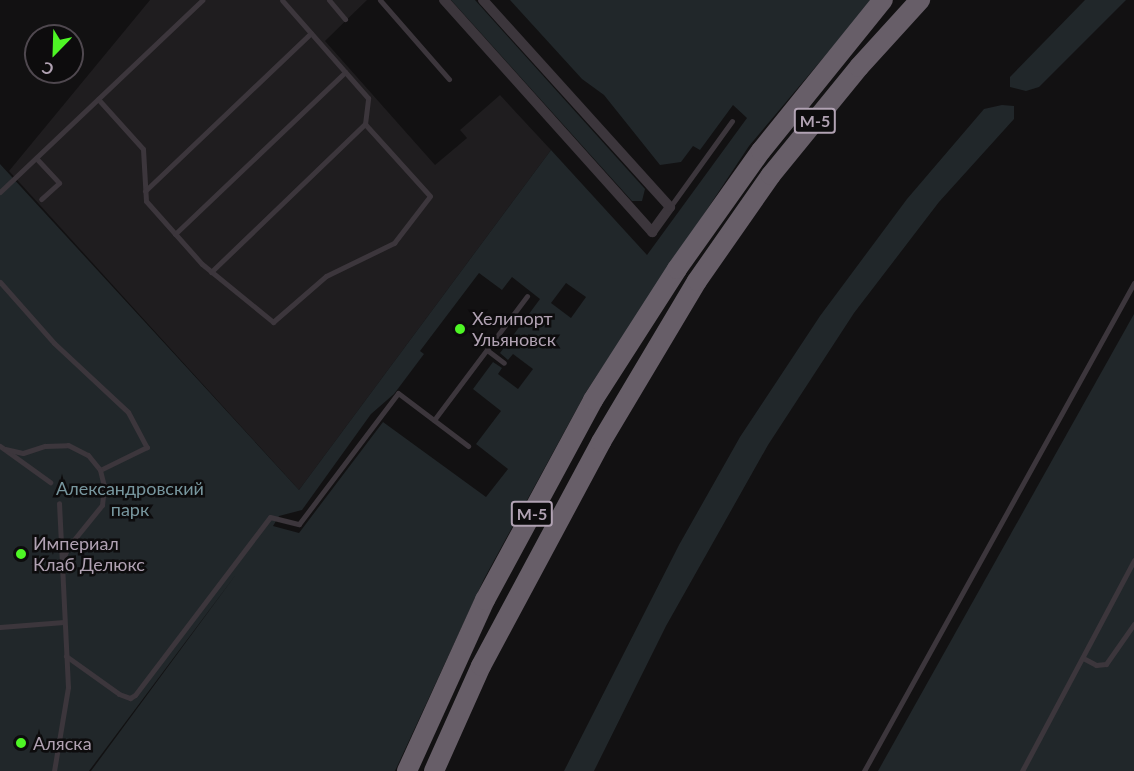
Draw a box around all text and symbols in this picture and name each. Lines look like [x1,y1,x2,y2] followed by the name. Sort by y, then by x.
[24,24,84,84] north arrow
[39,58,56,80] text: С
[792,108,838,134] road number: М-5
[472,308,556,350] place label: Хелипорт Ульяновск
[453,322,467,336] marker: Хелипорт Ульяновск
[56,478,204,520] park label: Александровский парк
[510,501,554,527] road number: М-5
[33,533,145,576] place label: Империал Клаб Делюкс
[14,547,28,561] marker: Империал Клаб Делюкс
[33,732,92,754] place label: Аляска
[14,736,28,750] marker: Аляска

